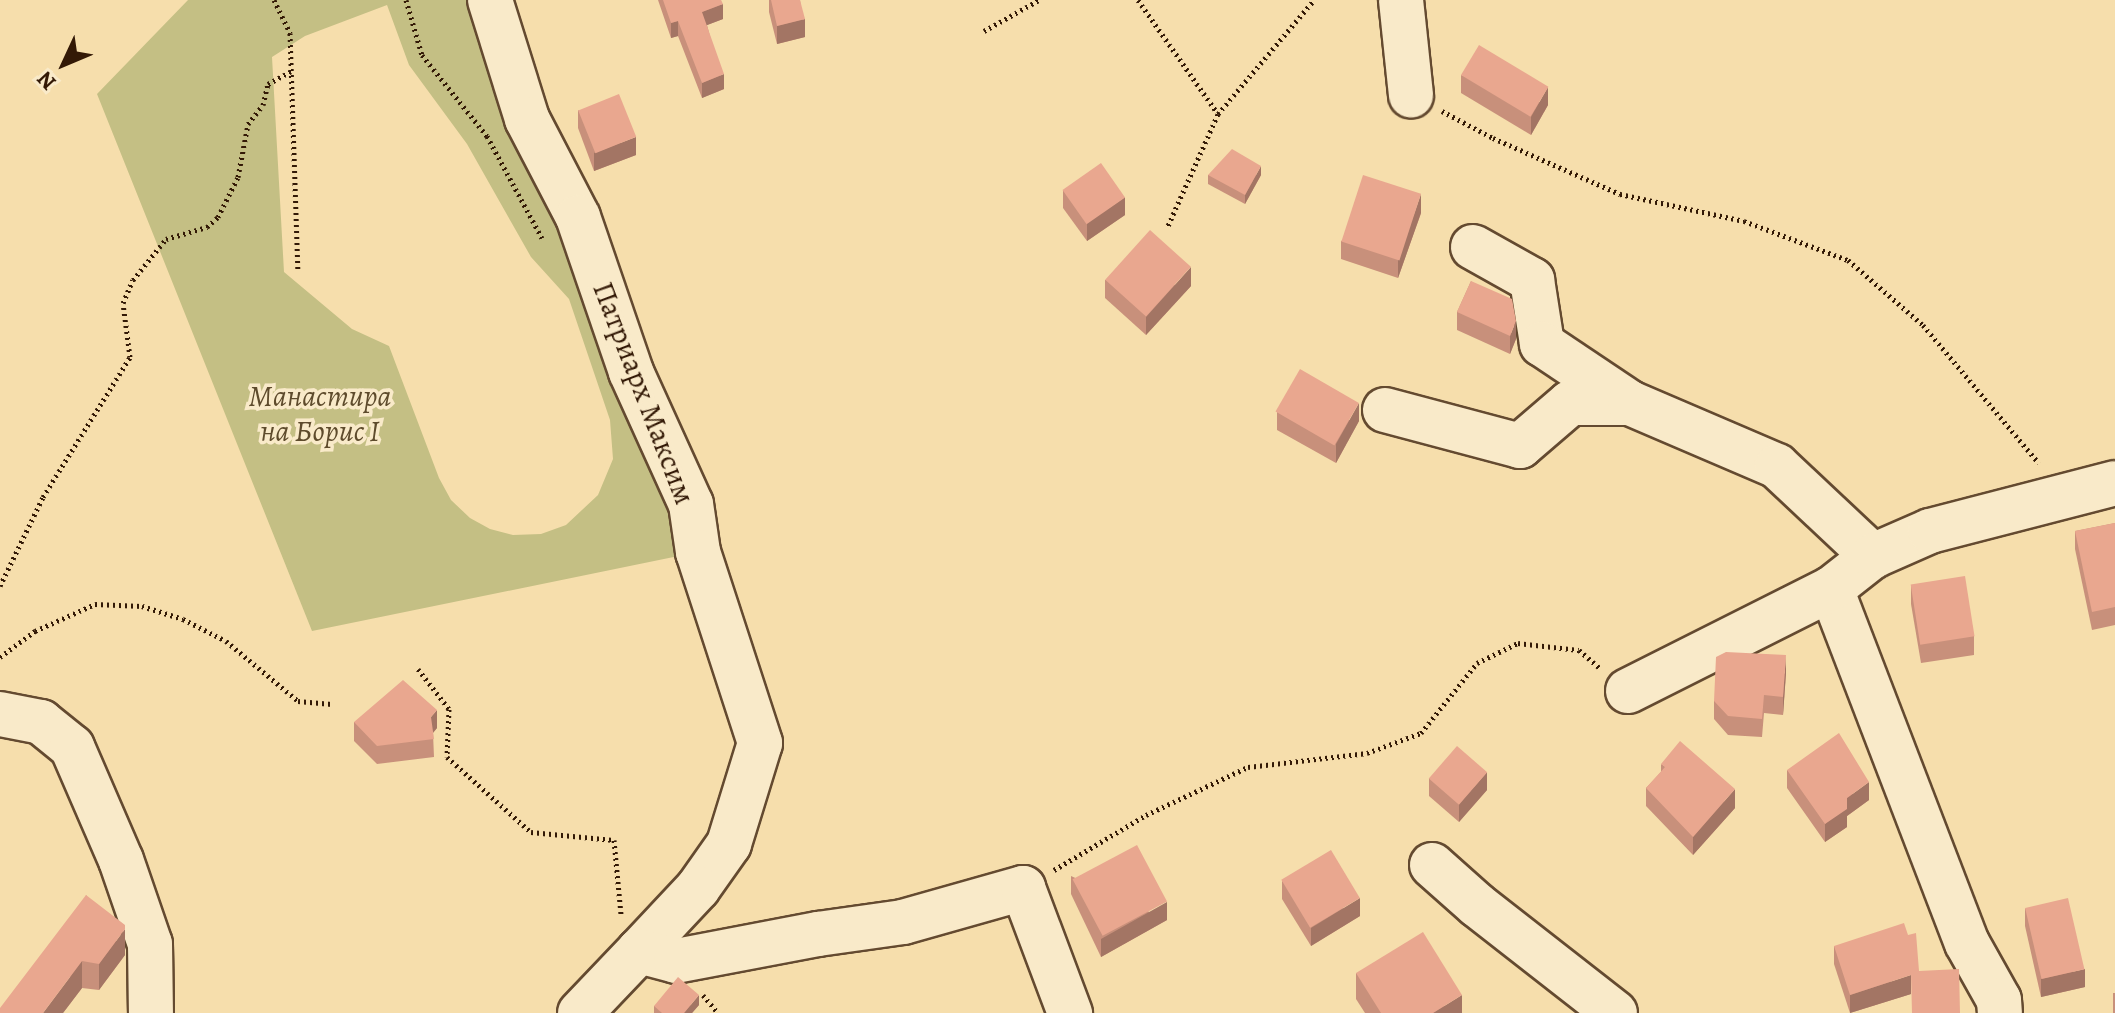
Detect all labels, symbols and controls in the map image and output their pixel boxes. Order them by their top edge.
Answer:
north arrow [24,24,104,104]
text: N [30,64,63,97]
street label: Патриарх Максим [585,277,703,509]
park label: Манастира на Борис І [249,378,391,448]

